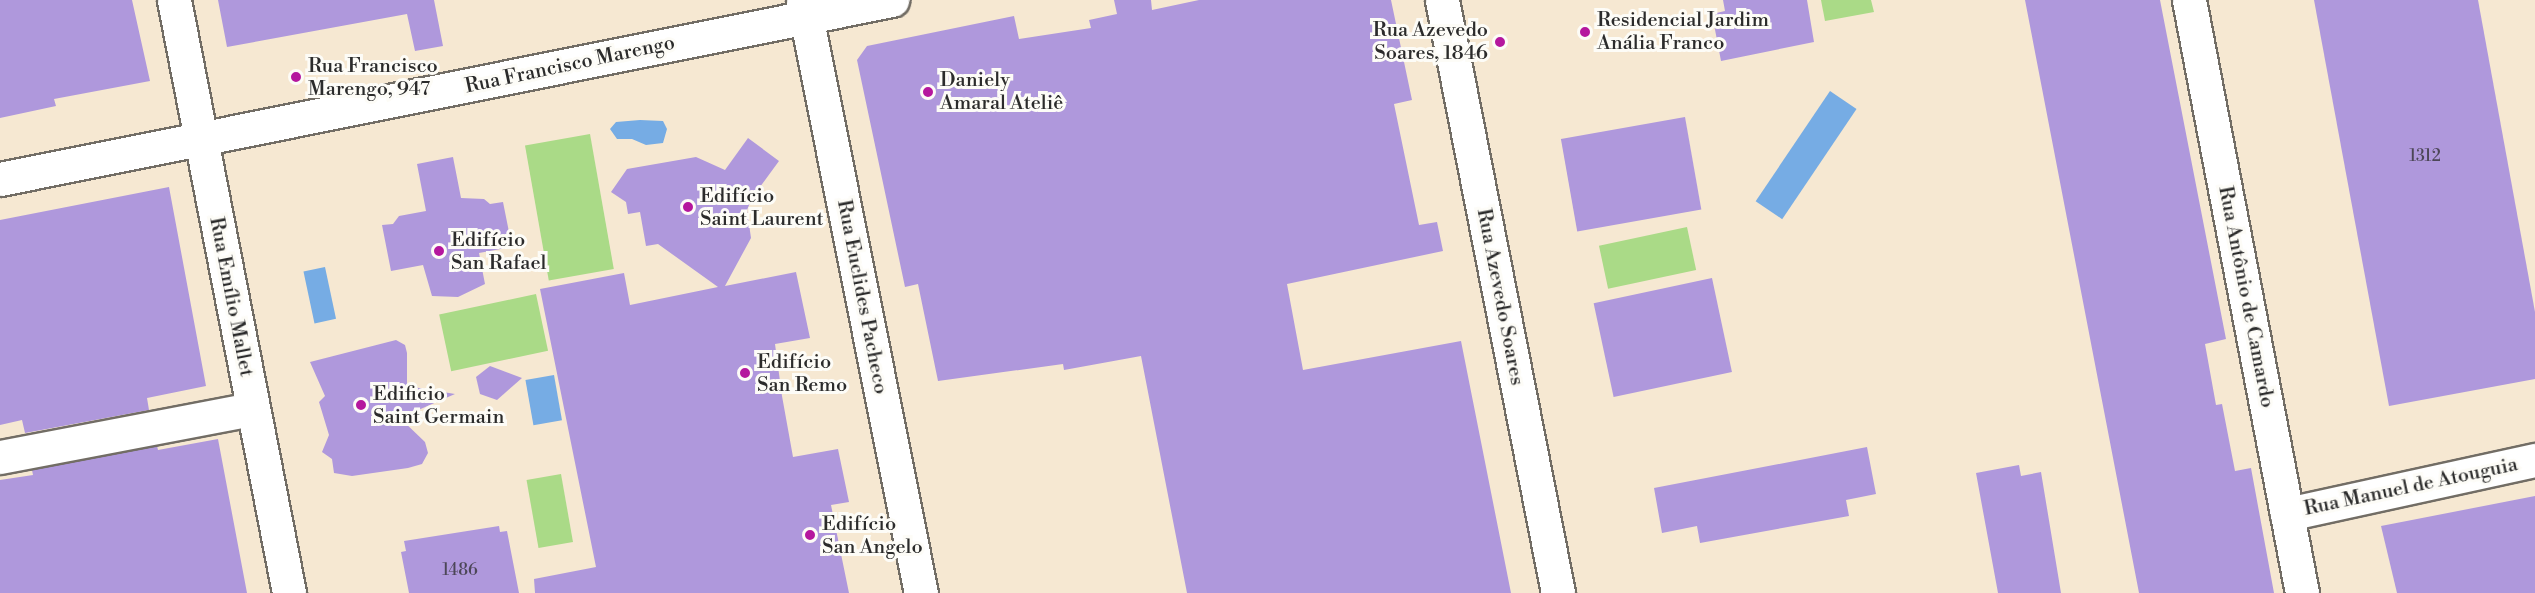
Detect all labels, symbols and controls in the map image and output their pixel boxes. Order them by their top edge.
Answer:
place label: Residencial Jardim Anália Franco [1597,8,1769,55]
place label: Rua Azevedo Soares, 1846 [1373,19,1488,66]
marker: Residencial Jardim Anália Franco [1578,25,1592,39]
street label: Rua Francisco Marengo [463,31,677,99]
marker: Rua Azevedo Soares, 1846 [1493,35,1507,49]
place label: Rua Francisco Marengo, 947 [308,54,438,101]
place label: Daniely Amaral Ateliê [940,68,1063,115]
marker: Rua Francisco Marengo, 947 [289,70,303,84]
marker: Daniely Amaral Ateliê [921,85,935,99]
house number: 1312 [2409,146,2441,166]
place label: Edifício Saint Laurent [700,184,824,231]
street label: Rua Antônio de Camardo [2213,184,2279,410]
street label: Rua Euclides Pacheco [831,198,893,396]
marker: Edifício Saint Laurent [681,200,695,214]
street label: Rua Azevedo Soares [1471,207,1529,387]
street label: Rua Emílio Mallet [204,215,258,379]
place label: Edifício San Rafael [451,228,546,275]
marker: Edifício San Rafael [432,244,446,258]
place label: Edifício San Remo [757,350,847,397]
marker: Edifício San Remo [738,366,752,380]
place label: Edificio Saint Germain [373,382,504,429]
marker: Edificio Saint Germain [354,398,368,412]
street label: Rua Manuel de Atouguia [2302,453,2520,521]
place label: Edifício San Angelo [822,512,923,559]
marker: Edifício San Angelo [803,528,817,542]
house number: 1486 [442,560,478,580]

